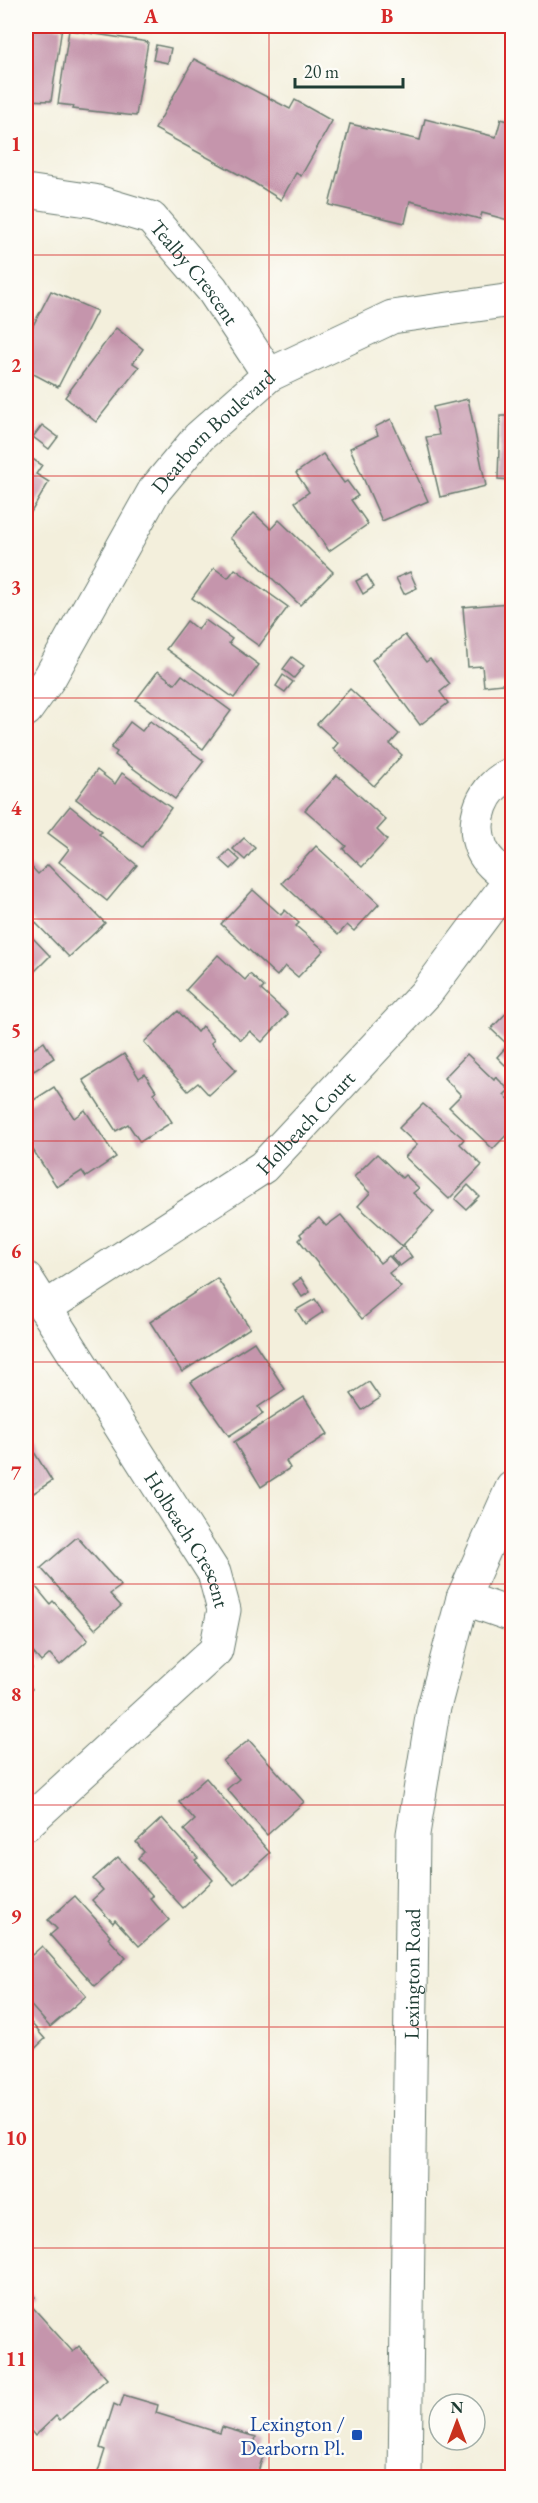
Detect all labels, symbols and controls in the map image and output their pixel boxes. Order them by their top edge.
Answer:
text: A [143,3,159,29]
text: B [381,3,393,29]
scale bar [295,51,403,89]
text: 20 m [304,60,339,83]
text: 1 [11,131,21,157]
street label: Tealby Crescent [144,214,246,330]
text: 2 [11,352,22,378]
street label: Dearborn Boulevard [145,363,280,498]
text: 3 [11,574,21,600]
text: 4 [11,795,22,821]
text: 5 [11,1017,21,1043]
street label: Holbeach Court [250,1064,361,1180]
text: 6 [11,1238,22,1264]
text: 7 [11,1460,22,1486]
street label: Holbeach Crescent [139,1465,236,1611]
text: 8 [11,1681,21,1707]
text: 9 [11,1903,22,1929]
street label: Lexington Road [397,1908,426,2040]
text: 10 [5,2125,27,2151]
text: 11 [5,2346,27,2372]
north arrow [427,2392,487,2452]
text: N [451,2397,464,2418]
place label: Lexington / Dearborn Pl. [241,2410,345,2461]
marker: Lexington / Dearborn Pl. [350,2428,364,2442]

